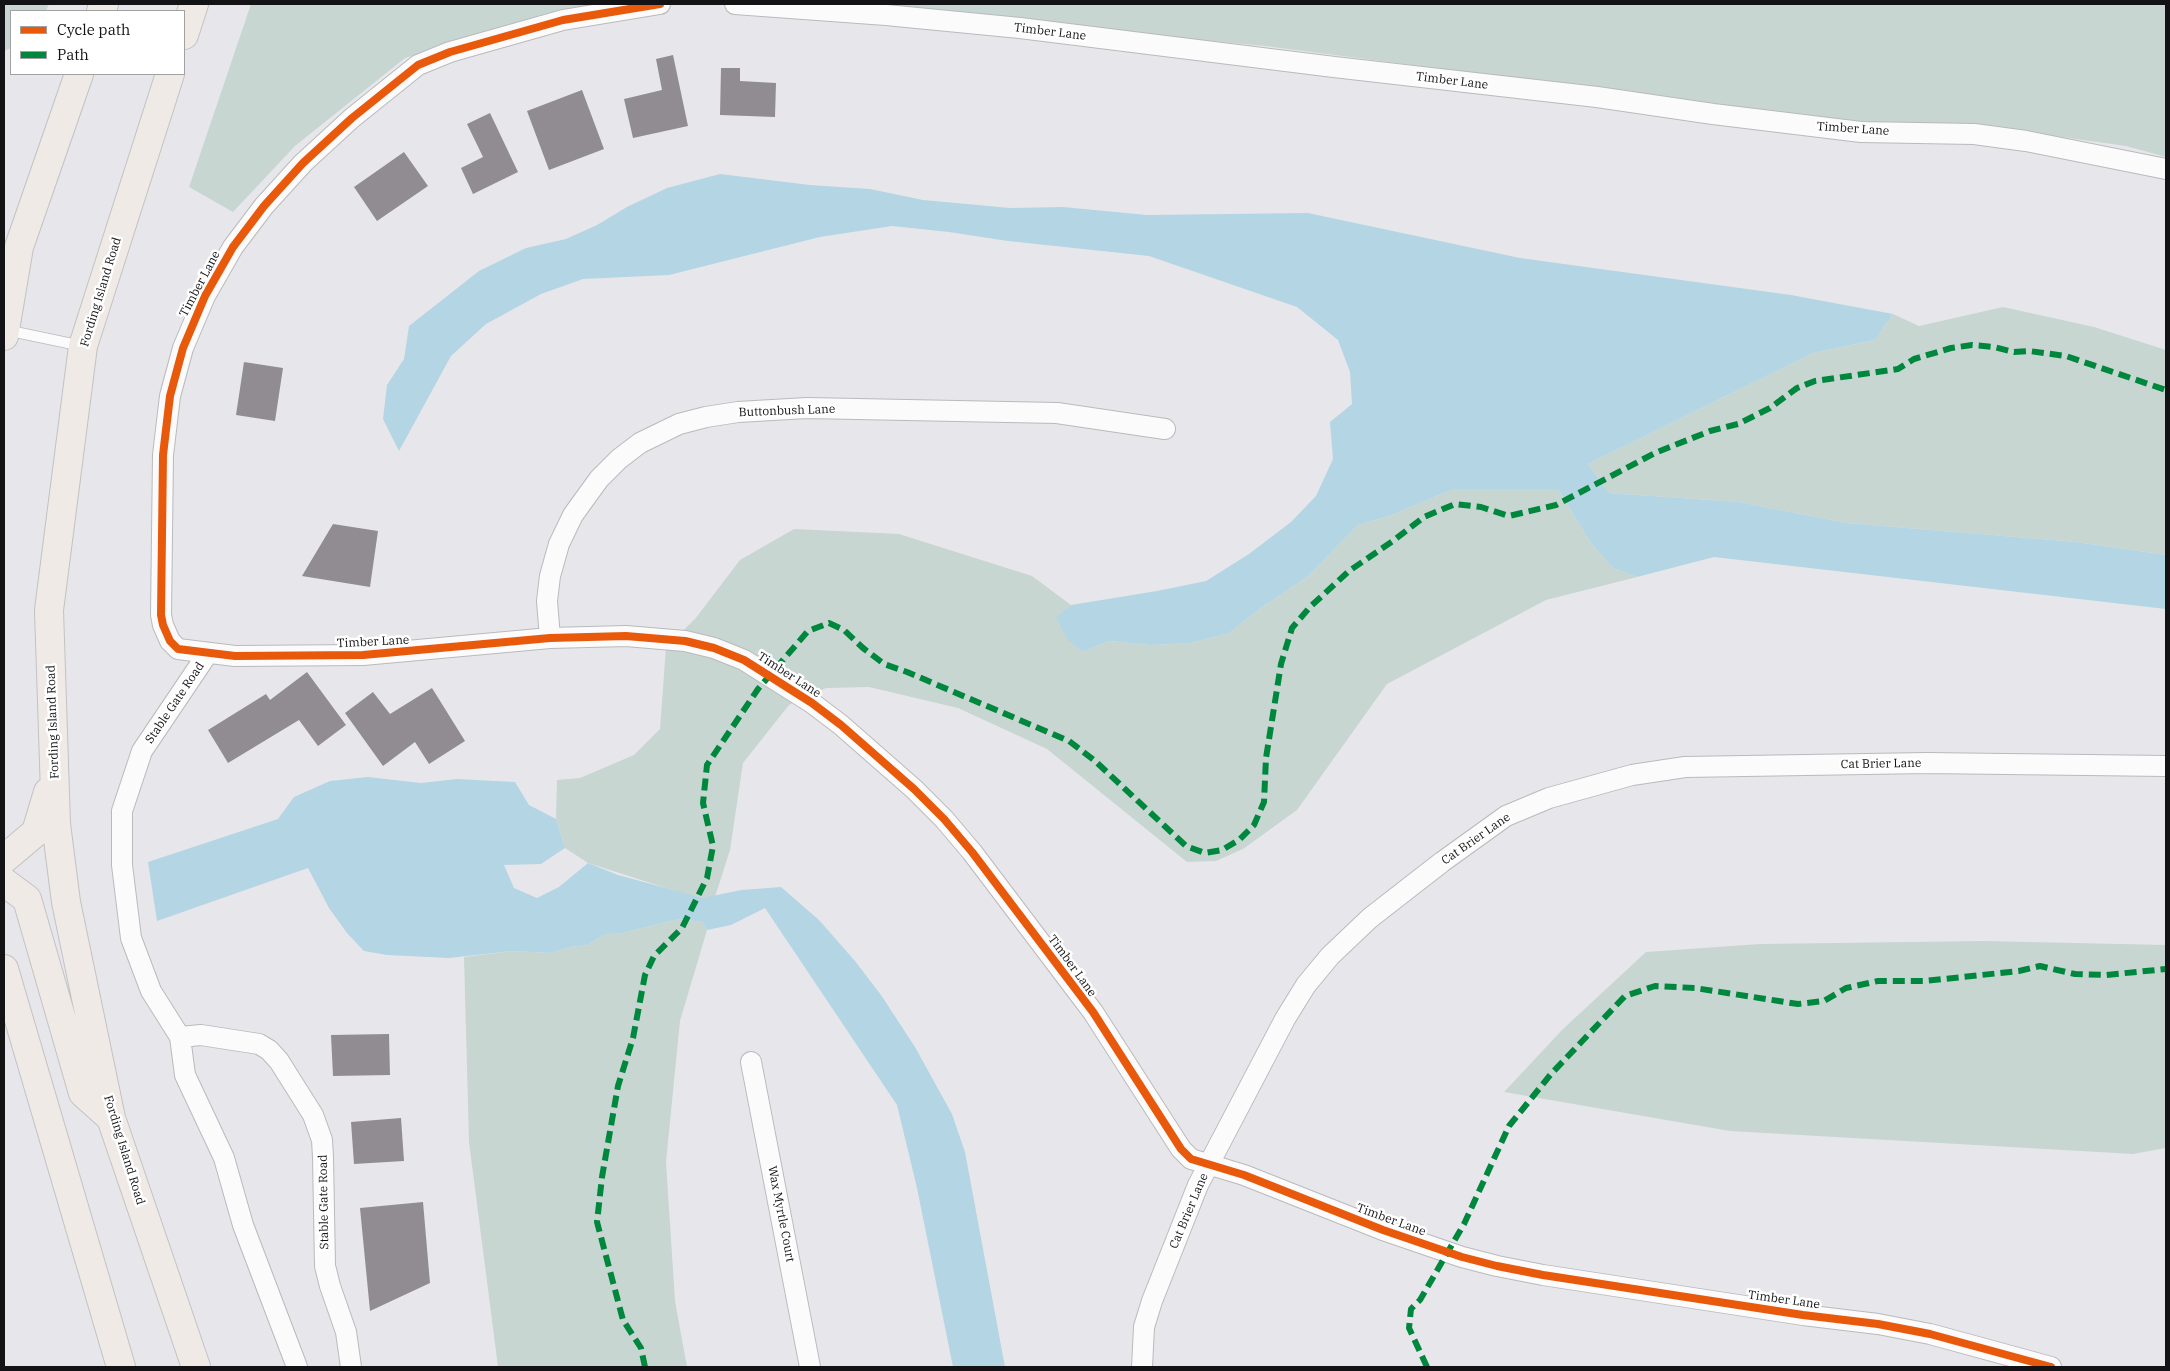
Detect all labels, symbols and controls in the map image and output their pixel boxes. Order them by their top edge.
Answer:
legend [10,10,185,75]
text: Cycle path [57,20,130,39]
street label: Timber Lane [1013,20,1087,44]
text: Path [57,45,89,64]
street label: Timber Lane [1415,69,1489,93]
street label: Timber Lane [1816,119,1890,139]
street label: Fording Island Road [77,236,125,348]
street label: Timber Lane [177,249,223,319]
street label: Buttonbush Lane [738,402,836,420]
street label: Timber Lane [336,633,410,651]
street label: Timber Lane [755,649,823,701]
street label: Stable Gate Road [142,660,208,746]
street label: Fording Island Road [44,665,62,779]
street label: Cat Brier Lane [1841,756,1921,772]
street label: Cat Brier Lane [1439,810,1513,868]
street label: Timber Lane [1045,932,1099,1000]
street label: Fording Island Road [100,1094,148,1206]
street label: Stable Gate Road [316,1154,332,1250]
street label: Wax Myrtle Court [765,1165,797,1263]
street label: Cat Brier Lane [1167,1171,1211,1251]
street label: Timber Lane [1354,1201,1428,1239]
street label: Timber Lane [1747,1288,1821,1312]

